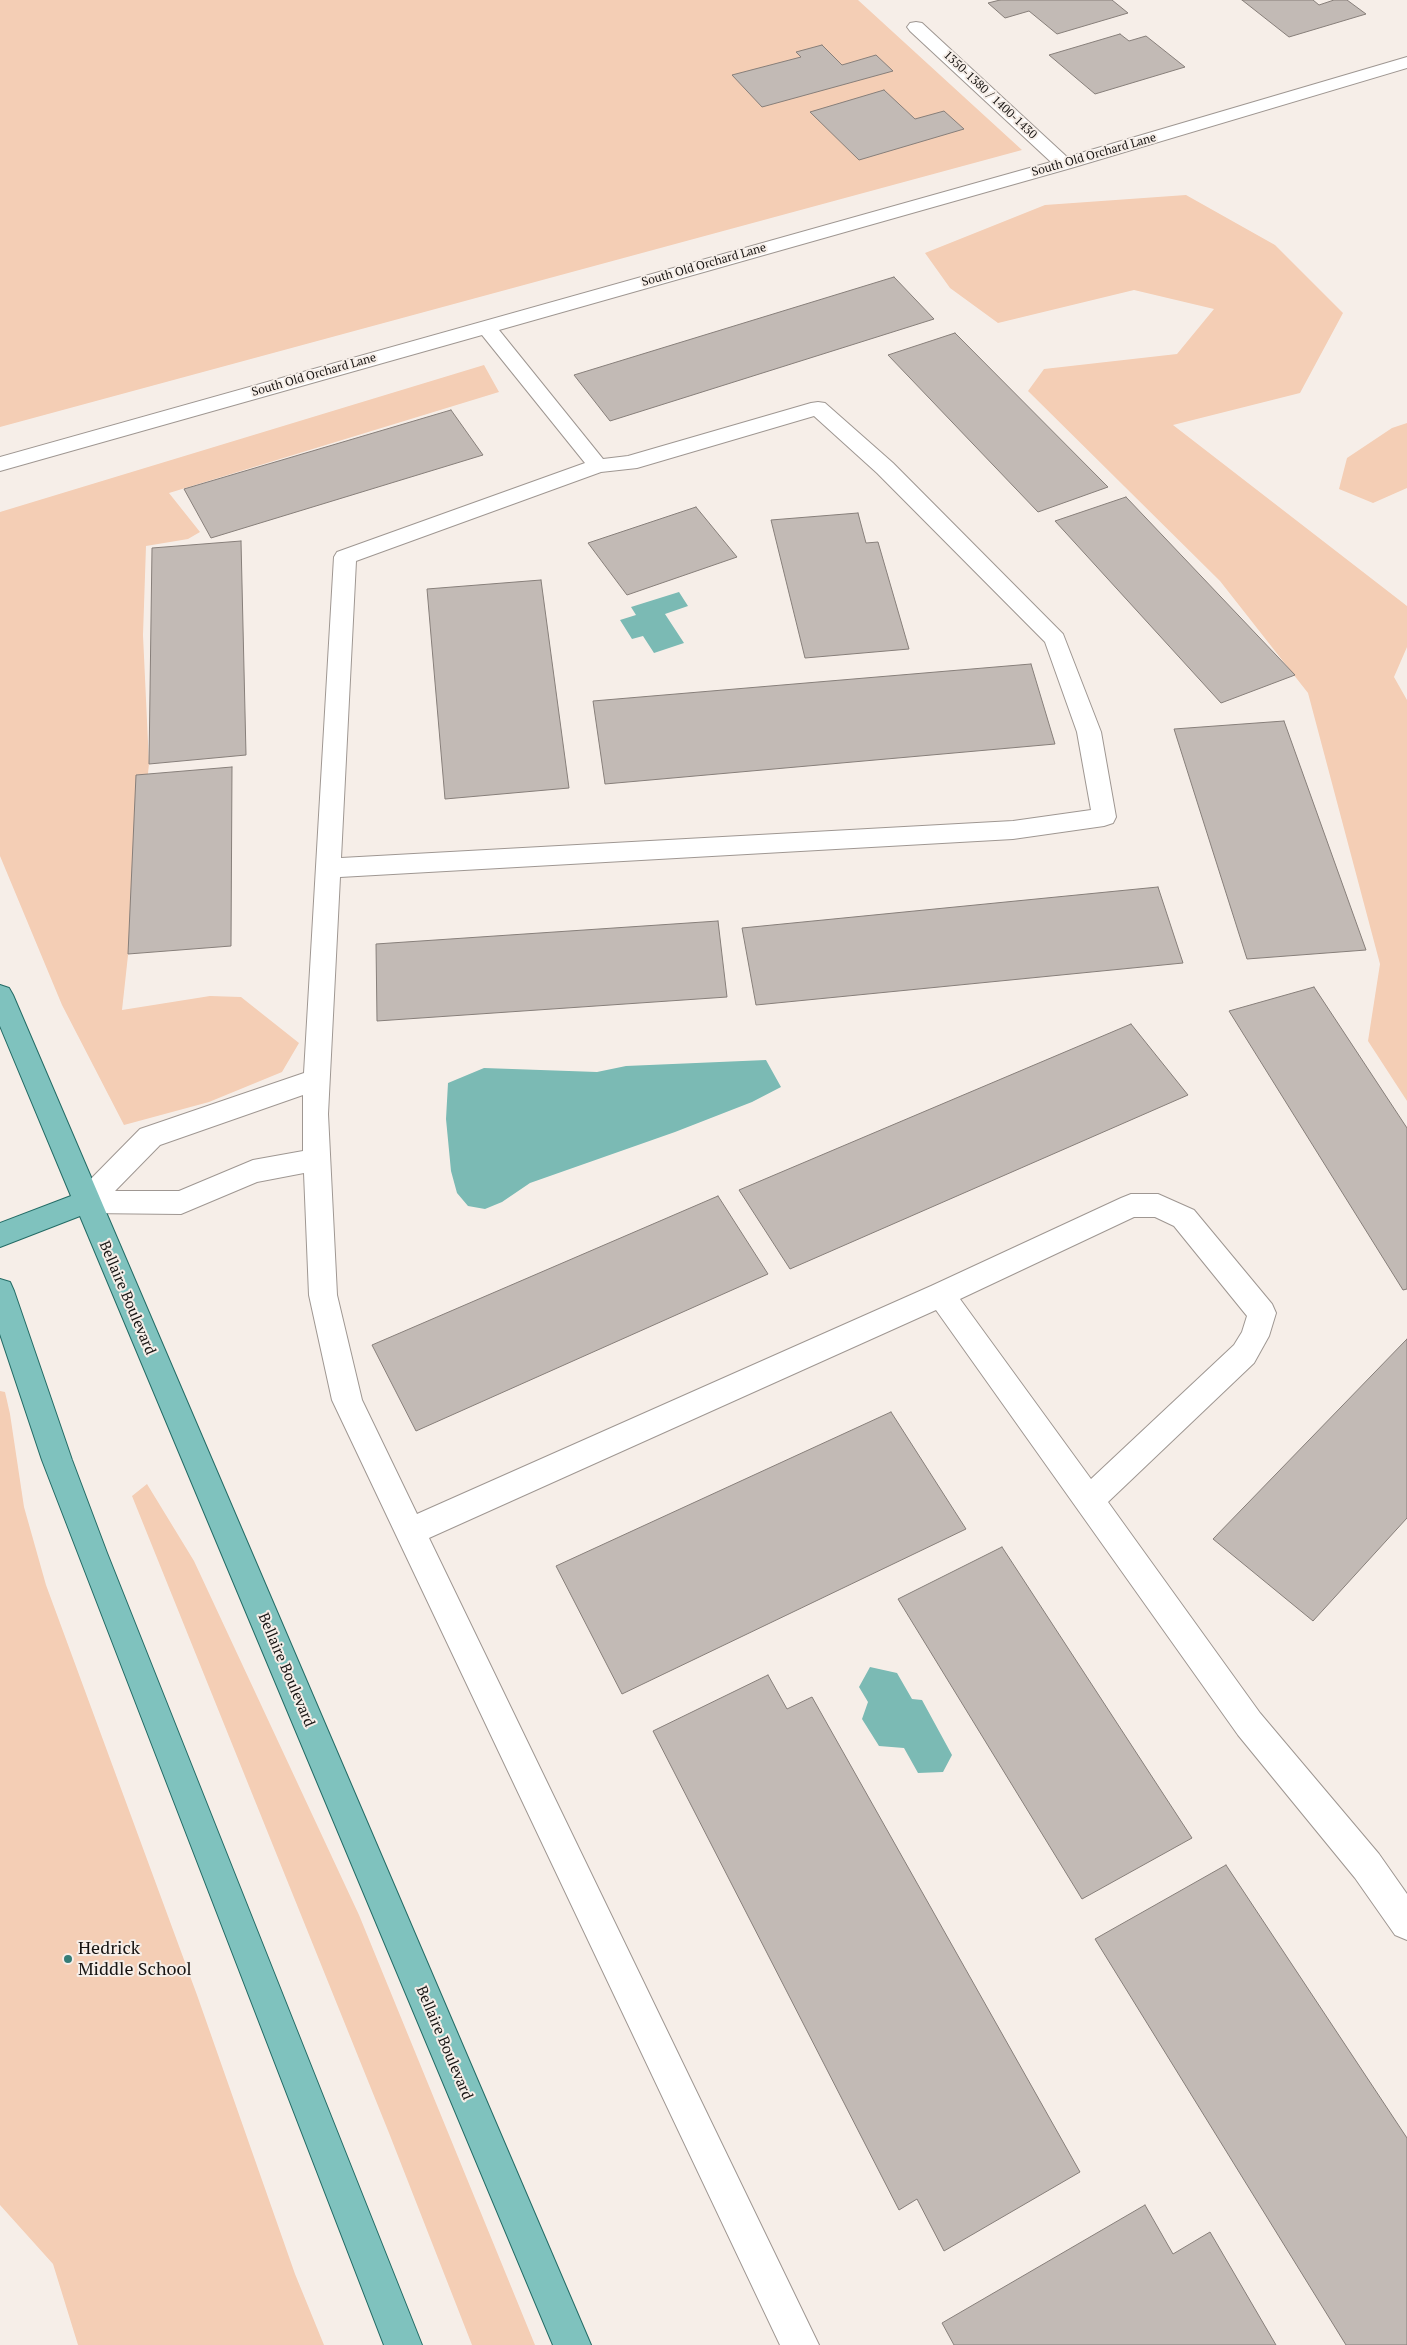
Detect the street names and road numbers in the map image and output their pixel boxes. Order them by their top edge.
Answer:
street label: 1350-1380 / 1400-1430 [940,48,1040,142]
street label: South Old Orchard Lane [1030,130,1158,180]
street label: South Old Orchard Lane [640,240,768,290]
street label: South Old Orchard Lane [250,350,378,400]
street label: Bellaire Boulevard [95,1238,159,1358]
street label: Bellaire Boulevard [254,1610,318,1730]
street label: Bellaire Boulevard [412,1983,476,2103]

